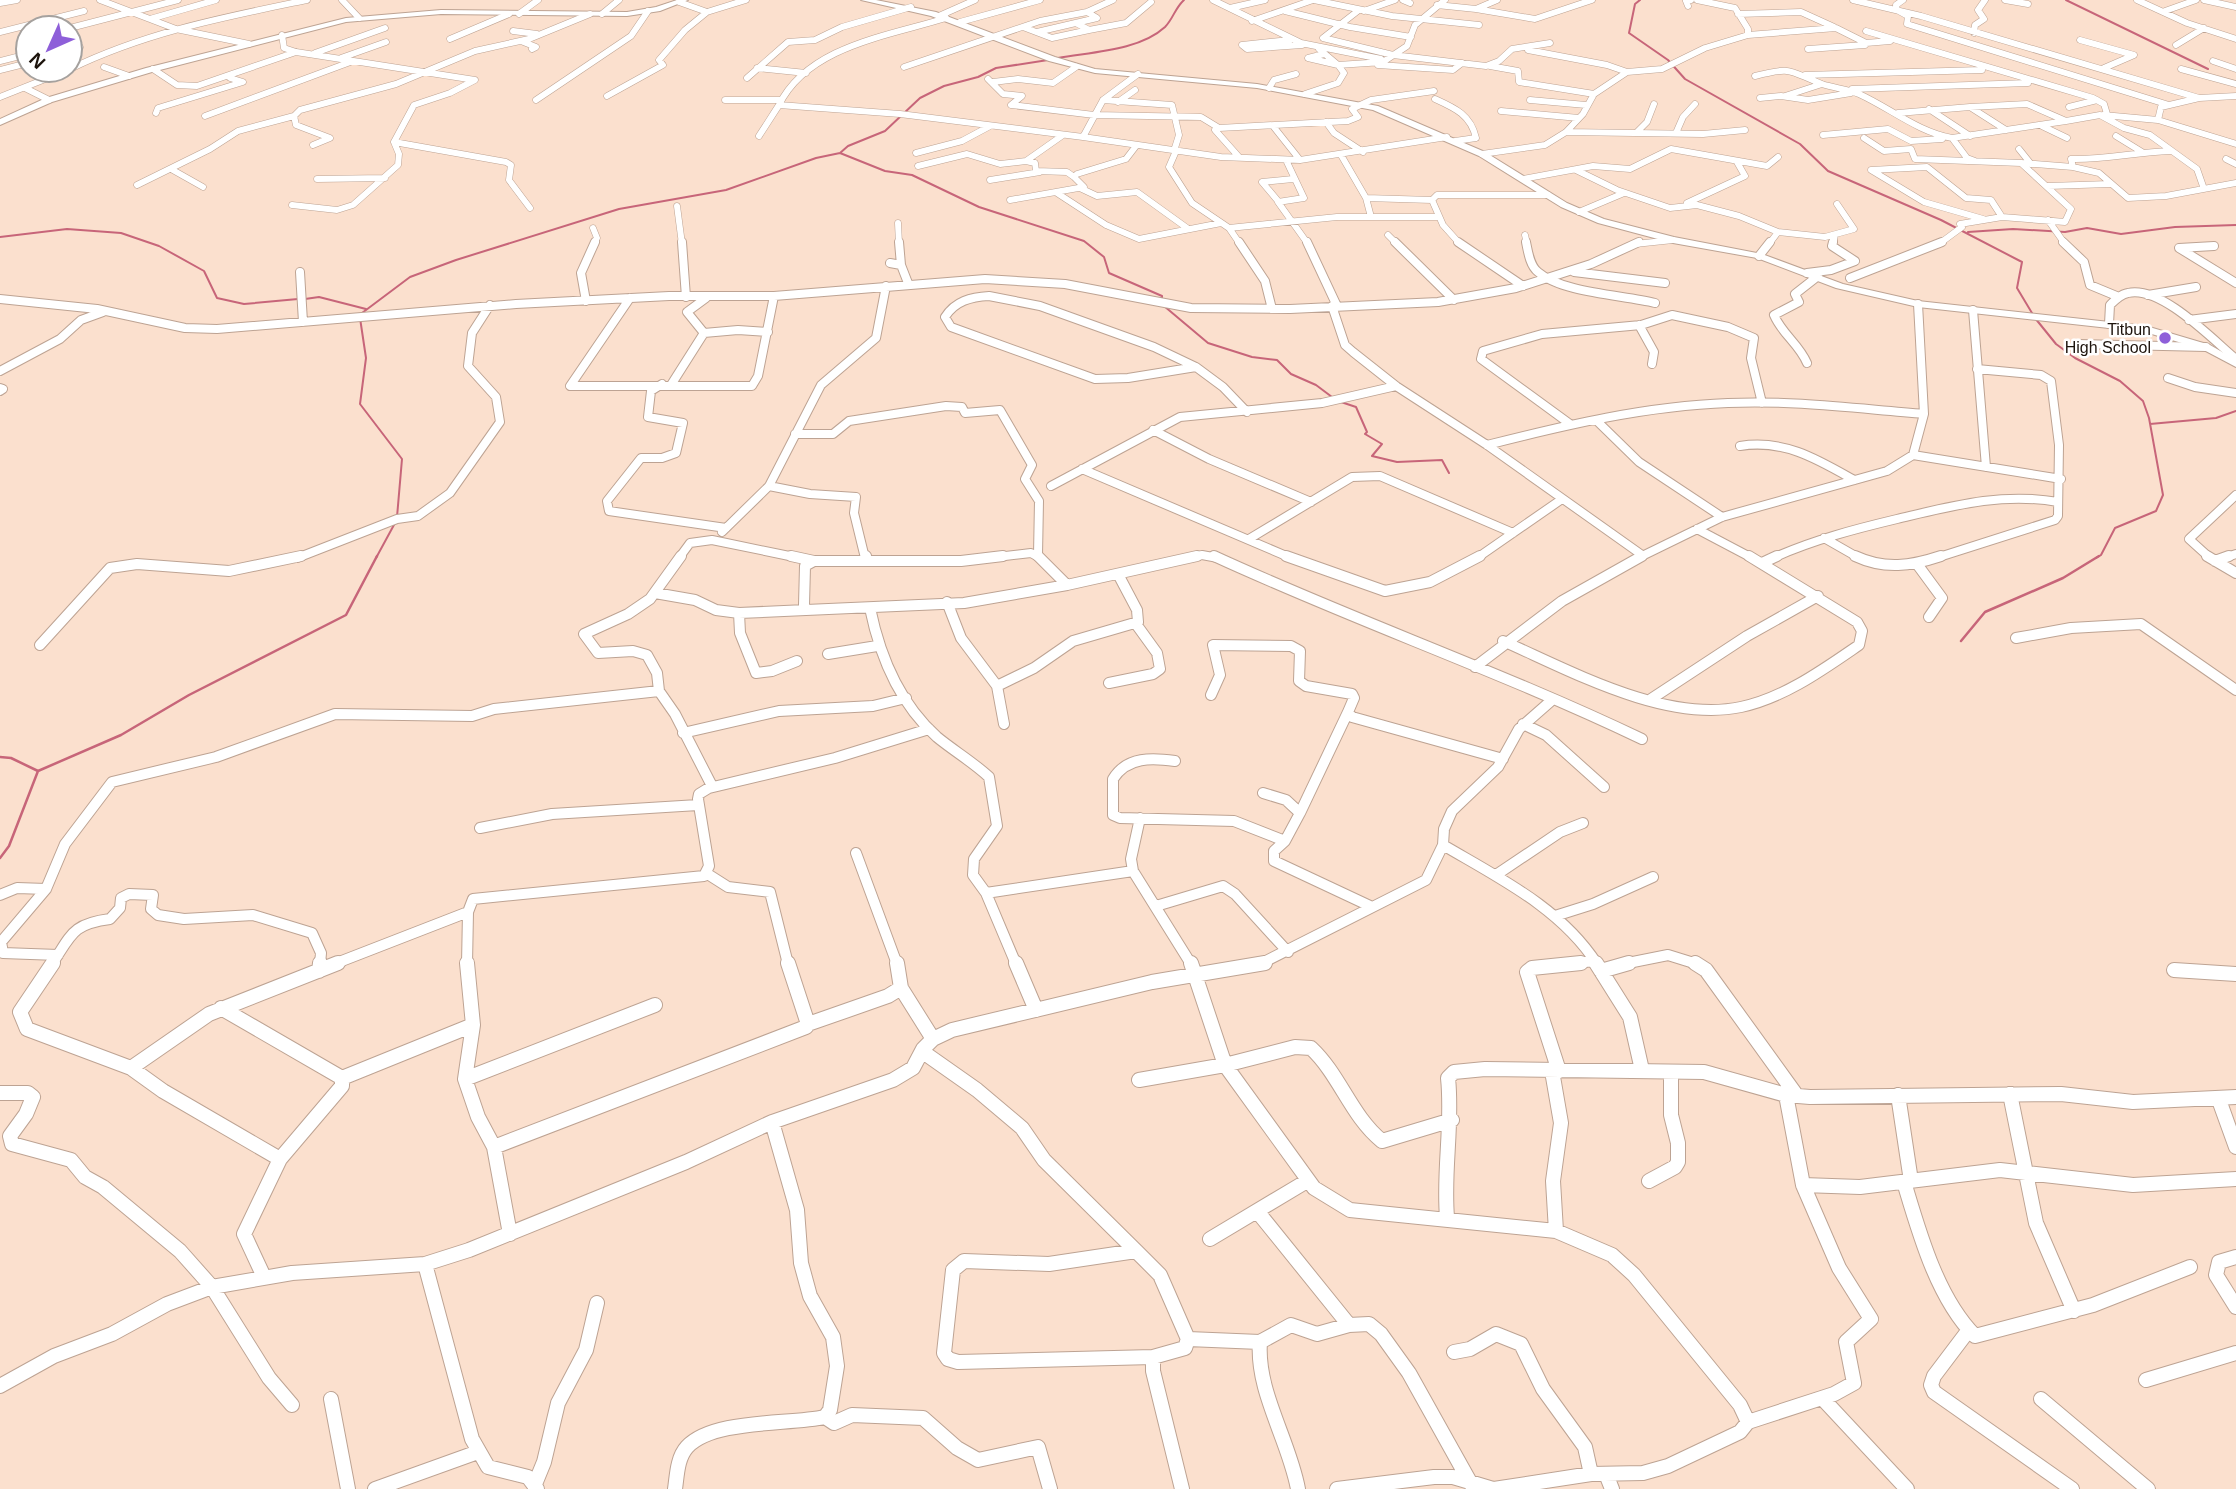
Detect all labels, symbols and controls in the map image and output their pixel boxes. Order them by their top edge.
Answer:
north arrow [14,14,84,84]
text: N [25,48,50,73]
place label: Titbun High School [2065,321,2151,356]
marker: Titbun High School [2157,330,2173,346]

